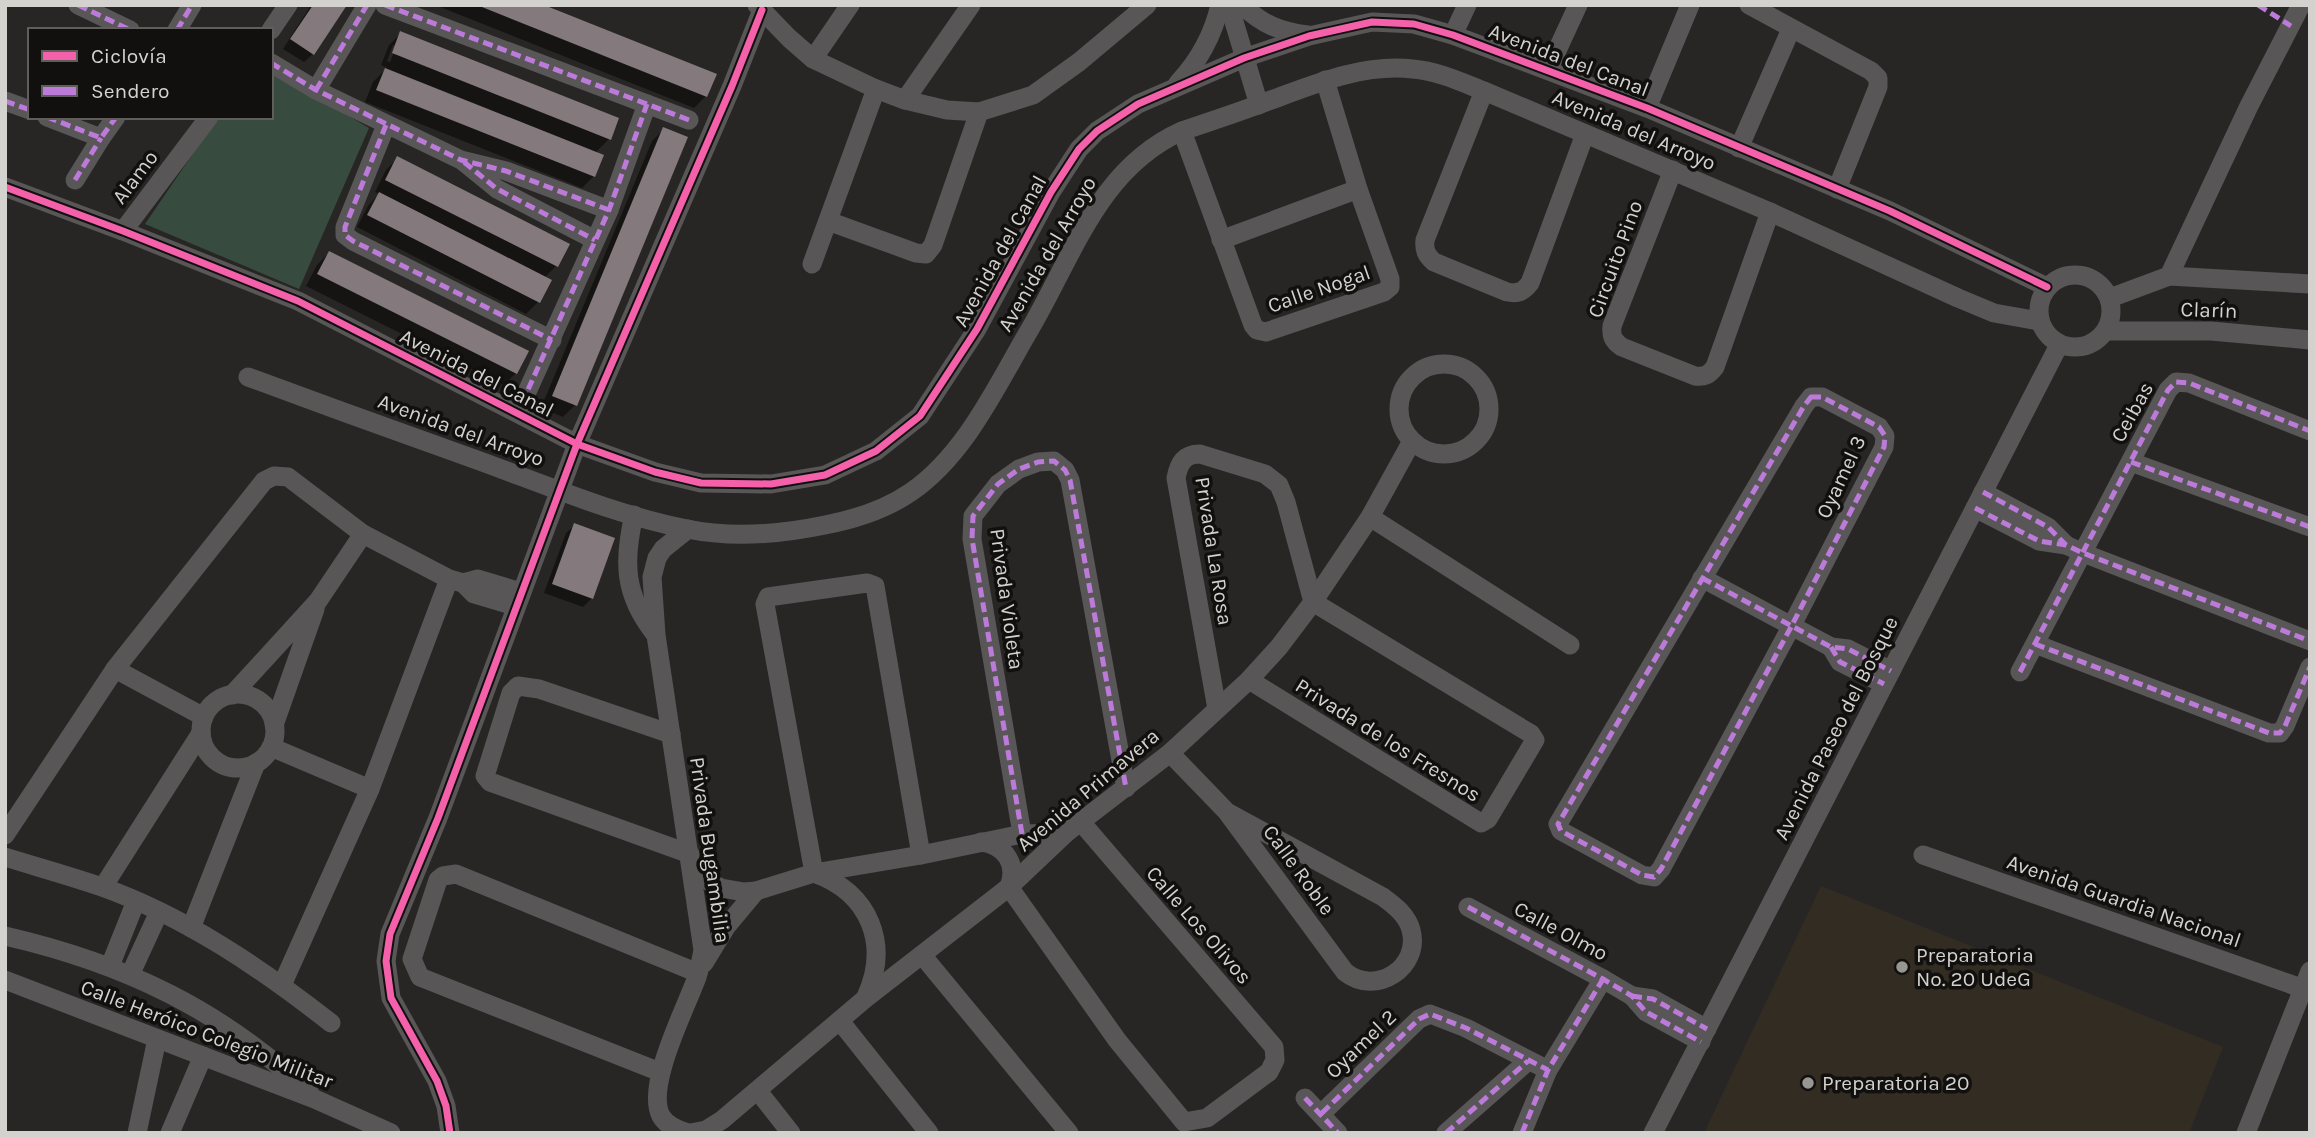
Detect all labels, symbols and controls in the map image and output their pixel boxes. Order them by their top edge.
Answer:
street label: Avenida del Canal [1486,18,1652,102]
legend [28,28,273,119]
text: Ciclovía [91,44,167,68]
text: Sendero [91,79,169,103]
street label: Avenida del Arroyo [1549,85,1719,175]
street label: Alamo [107,146,163,208]
street label: Avenida del Canal [948,171,1052,331]
street label: Avenida del Arroyo [993,172,1101,336]
street label: Circuito Pino [1583,197,1647,321]
street label: Calle Nogal [1264,260,1374,318]
street label: Clarín [2180,297,2238,323]
street label: Avenida del Canal [396,324,558,422]
street label: Ceibas [2106,378,2158,446]
street label: Avenida del Arroyo [375,389,547,471]
street label: Oyamel 3 [1811,432,1871,522]
street label: Privada La Rosa [1190,475,1238,627]
street label: Privada Violeta [985,527,1029,671]
street label: Avenida Paseo del Bosque [1769,612,1903,844]
street label: Privada de los Fresnos [1291,673,1485,807]
street label: Avenida Primavera [1012,724,1164,856]
street label: Privada Bugambilia [685,755,735,945]
street label: Calle Roble [1258,820,1340,920]
street label: Avenida Guardia Nacional [2004,850,2244,952]
street label: Calle Los Olivos [1141,861,1257,989]
street label: Calle Olmo [1510,896,1612,966]
place label: Preparatoria No. 20 UdeG [1916,943,2034,991]
marker: Preparatoria No. 20 UdeG [1894,959,1910,975]
street label: Calle Heróico Colegio Militar [77,975,337,1093]
street label: Oyamel 2 [1321,1005,1401,1083]
place label: Preparatoria 20 [1822,1071,1969,1095]
marker: Preparatoria 20 [1800,1075,1816,1091]

